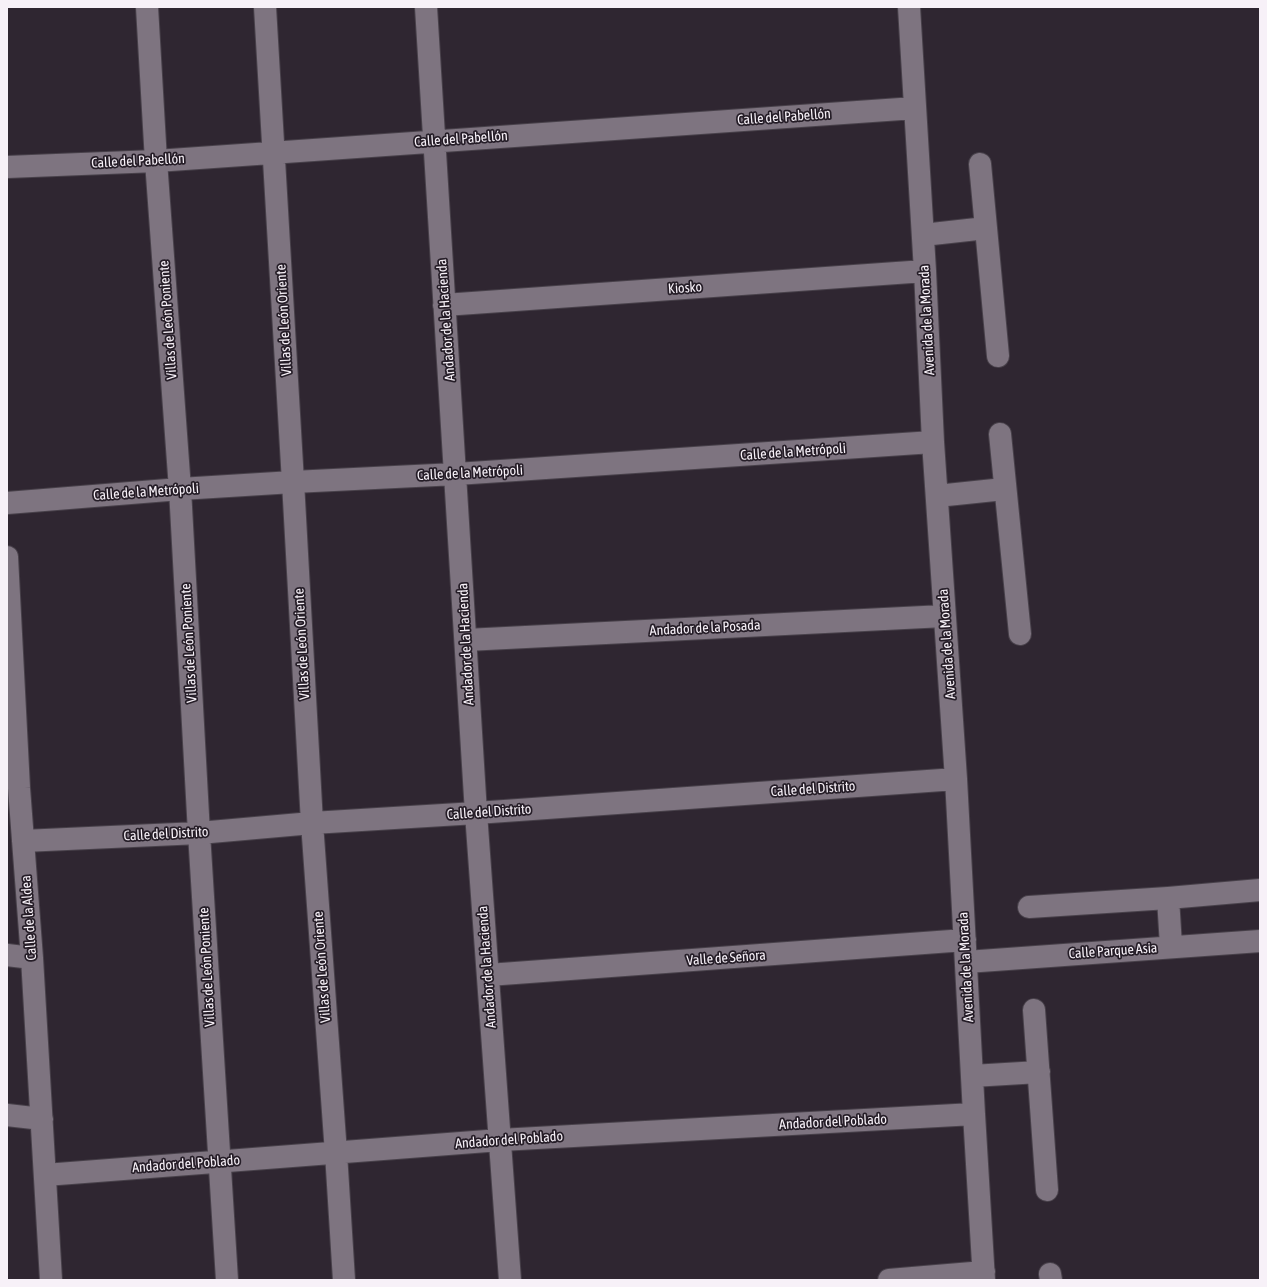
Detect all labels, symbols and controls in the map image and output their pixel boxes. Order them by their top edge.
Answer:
street label: Calle del Pabellón [737,105,831,129]
street label: Calle del Pabellón [414,127,508,151]
street label: Calle del Pabellón [91,150,185,172]
street label: Andador de la Hacienda [433,258,459,382]
street label: Villas de León Poniente [155,260,181,380]
street label: Villas de León Oriente [273,264,295,376]
street label: Avenida de la Morada [916,264,938,376]
street label: Kiosko [667,278,703,298]
street label: Calle de la Metrópoli [740,440,846,464]
street label: Calle de la Metrópoli [417,462,523,484]
street label: Calle de la Metrópoli [93,480,199,504]
street label: Andador de la Hacienda [454,582,478,706]
street label: Villas de León Poniente [177,583,201,703]
street label: Villas de León Oriente [291,588,313,700]
street label: Avenida de la Morada [935,588,959,700]
street label: Andador de la Posada [649,617,761,639]
street label: Calle del Distrito [770,778,856,800]
street label: Calle del Distrito [446,801,532,823]
street label: Calle del Distrito [123,823,209,845]
street label: Calle de la Aldea [18,875,40,961]
street label: Andador de la Hacienda [474,905,500,1029]
street label: Villas de León Poniente [195,907,219,1027]
street label: Villas de León Oriente [310,911,334,1023]
street label: Avenida de la Morada [955,911,977,1023]
street label: Calle Parque Asia [1068,940,1158,962]
street label: Valle de Señora [686,947,766,969]
street label: Andador del Poblado [779,1111,887,1133]
street label: Andador del Poblado [455,1128,563,1152]
street label: Andador del Poblado [132,1152,240,1176]

